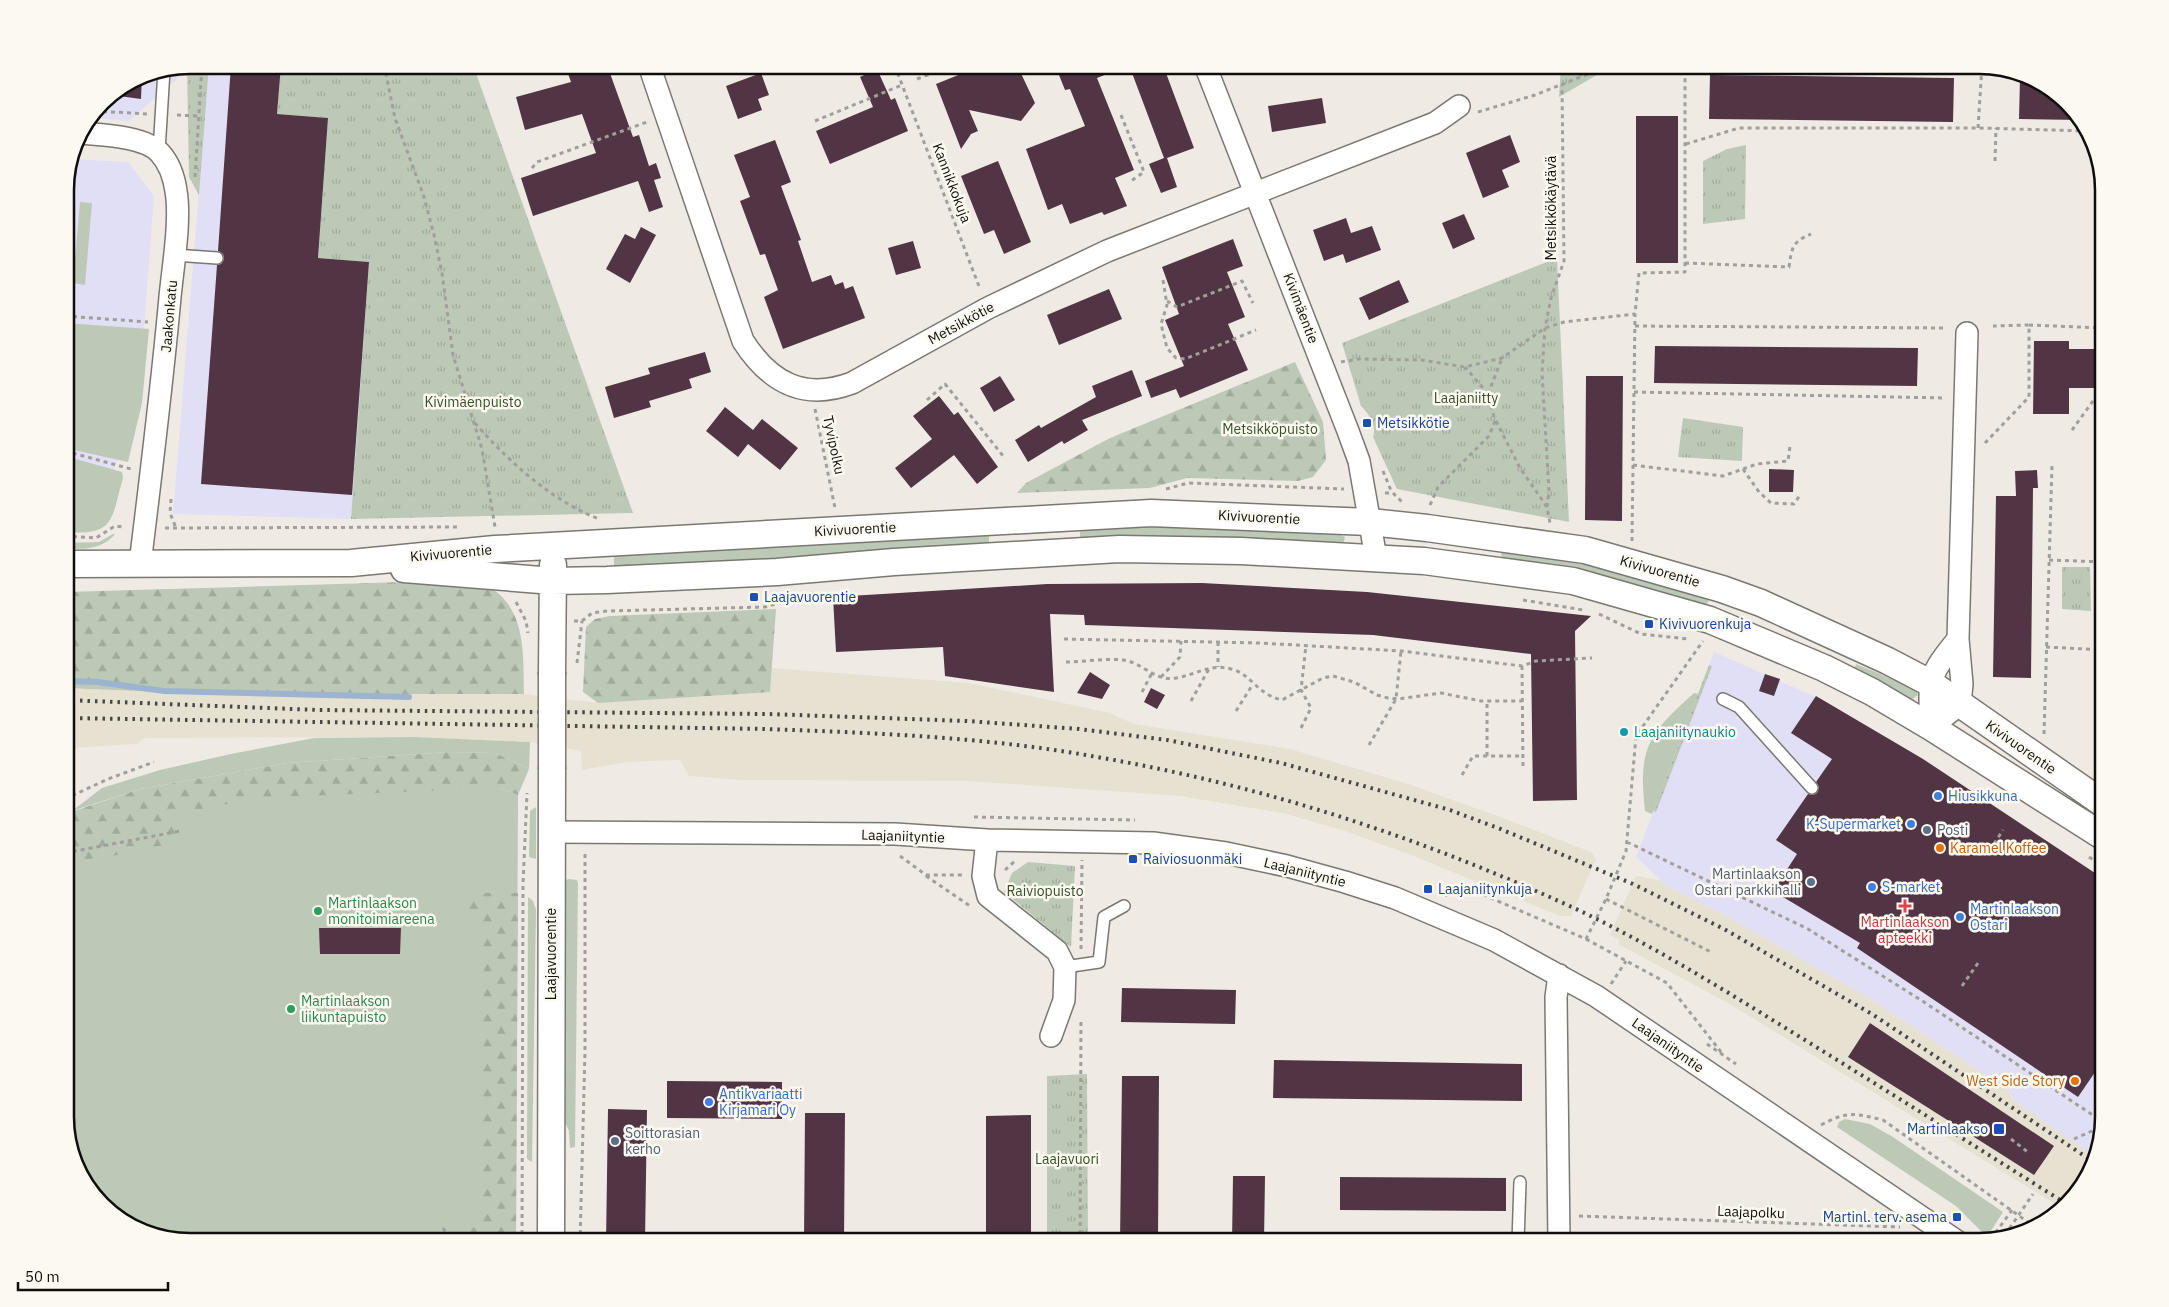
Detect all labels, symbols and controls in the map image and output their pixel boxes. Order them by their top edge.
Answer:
street label: Kannikkokuja [929,141,976,226]
street label: Metsikkökäytävä [1542,155,1560,260]
street label: Kivimäentie [1279,270,1323,346]
street label: Jaakonkatu [157,279,181,353]
street label: Metsikkötie [925,297,997,349]
park label: Laajaniitty [1434,389,1498,407]
park label: Kivimäenpuisto [424,393,522,411]
street label: Tyvipolku [819,414,849,476]
place label: Metsikkötie [1377,414,1450,432]
marker: Metsikkötie [1361,417,1373,429]
park label: Metsikköpuisto [1222,420,1318,438]
street label: Kivivuorentie [1217,506,1301,528]
street label: Kivivuorentie [813,518,897,540]
street label: Kivivuorentie [409,540,493,566]
street label: Kivivuorentie [1618,551,1702,591]
place label: Laajavuorentie [764,588,857,606]
marker: Laajavuorentie [748,591,760,603]
place label: Kivivuorenkuja [1659,615,1752,633]
marker: Kivivuorenkuja [1643,618,1655,630]
street label: Kivivuorentie [1982,716,2060,778]
place label: Laajaniitynaukio [1634,723,1736,741]
marker: Laajaniitynaukio [1618,726,1630,738]
place label: Hiusikkuna [1948,787,2018,805]
marker: Hiusikkuna [1932,790,1944,802]
place label: K-Supermarket [1806,815,1901,833]
marker: K-Supermarket [1905,818,1917,830]
place label: Posti [1937,821,1968,839]
marker: Posti [1921,824,1933,836]
street label: Laajaniityntie [861,826,946,846]
place label: Karamel Koffee [1950,839,2047,857]
marker: Karamel Koffee [1934,842,1946,854]
place label: Raiviosuonmäki [1143,850,1242,868]
marker: Raiviosuonmäki [1127,853,1139,865]
street label: Laajaniityntie [1262,853,1348,891]
place label: Martinlaakson Ostari parkkihalli [1695,865,1801,899]
marker: Martinlaakson Ostari parkkihalli [1805,876,1817,888]
place label: S-market [1882,878,1941,896]
place label: Laajaniitynkuja [1438,880,1532,898]
marker: S-market [1866,881,1878,893]
park label: Raiviopuisto [1006,882,1084,900]
marker: Laajaniitynkuja [1422,883,1434,895]
place label: Martinlaakson monitoimiareena [328,894,435,928]
marker: Martinlaakson apteekki [1899,900,1911,912]
place label: Martinlaakson Ostari [1970,900,2059,934]
marker: Martinlaakson monitoimiareena [312,905,324,917]
street label: Laajavuorentie [542,908,560,1000]
marker: Martinlaakson Ostari [1954,911,1966,923]
place label: Martinlaakson apteekki [1860,913,1950,947]
place label: Martinlaakson liikuntapuisto [301,992,390,1026]
marker: Martinlaakson liikuntapuisto [285,1003,297,1015]
street label: Laajaniityntie [1628,1014,1708,1077]
place label: West Side Story [1966,1072,2065,1090]
marker: West Side Story [2069,1075,2081,1087]
place label: Antikvariaatti Kirjamari Oy [719,1085,803,1119]
marker: Antikvariaatti Kirjamari Oy [703,1096,715,1108]
place label: Martinlaakso [1907,1120,1988,1138]
marker: Martinlaakso [1992,1122,2006,1136]
place label: Soittorasian kerho [625,1124,700,1158]
marker: Soittorasian kerho [609,1135,621,1147]
park label: Laajavuori [1035,1150,1099,1168]
street label: Laajapolku [1717,1202,1785,1222]
place label: Martinl. terv. asema [1823,1208,1948,1226]
marker: Martinl. terv. asema [1951,1211,1963,1223]
scale bar [18,1260,168,1292]
text: 50 m [25,1267,60,1286]

